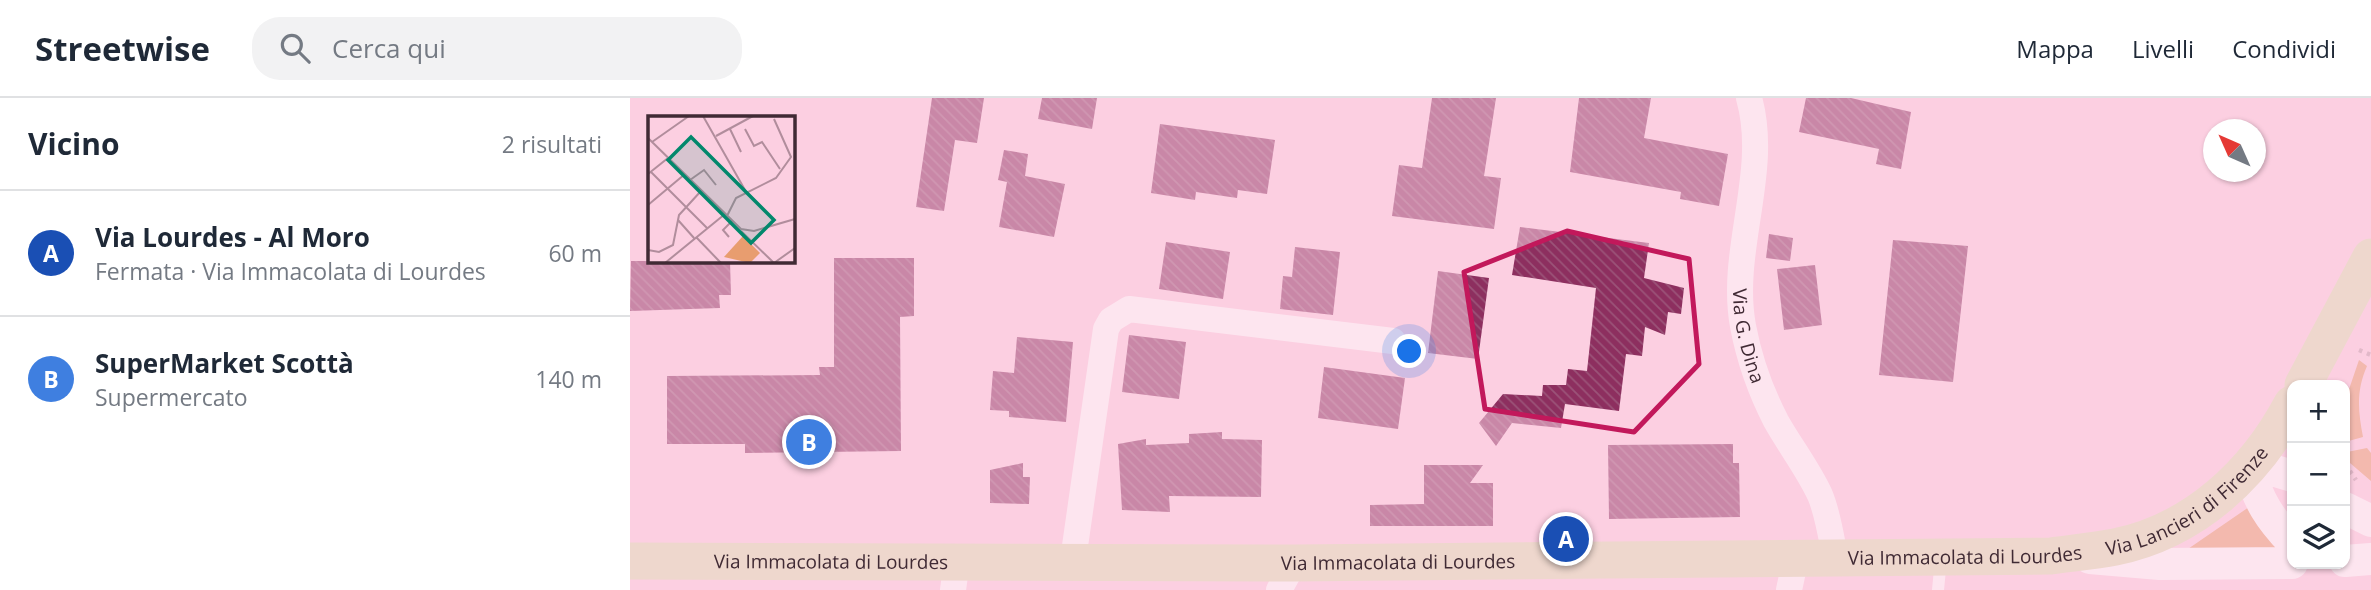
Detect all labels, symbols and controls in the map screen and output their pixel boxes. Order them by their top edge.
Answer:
search box [252,17,742,80]
text: Streetwise [35,26,210,71]
icon: search [276,29,314,67]
text: Cerca qui [332,30,446,66]
text: Mappa [2016,32,2094,65]
text: Livelli [2132,32,2194,65]
text: Condividi [2232,32,2336,65]
inset map [648,116,794,262]
north arrow [2203,119,2266,182]
text: Vicino [28,123,120,164]
text: 2 risultati [502,128,602,160]
text: Via Lourdes - Al Moro [95,219,370,255]
text: A [43,237,59,269]
text: 60 m [548,237,602,269]
text: Fermata · Via Immacolata di Lourdes [95,255,486,287]
street label: Via G. Dina [1727,288,1771,387]
your location [1392,334,1426,368]
text: SuperMarket Scottà [95,345,354,381]
text: B [43,363,59,395]
text: 140 m [535,363,602,395]
map controls [2287,380,2350,569]
button: + [2287,380,2350,443]
text: Supermercato [95,381,248,413]
pin: B [786,416,832,468]
street label: Via Lancieri di Firenze [2103,441,2274,561]
button: − [2287,443,2350,506]
button: layers [2287,506,2350,569]
pin: A [1543,513,1589,565]
street label: Via Immacolata di Lourdes [1848,539,2083,571]
street label: Via Immacolata di Lourdes [714,548,948,575]
street label: Via Immacolata di Lourdes [1281,548,1515,576]

